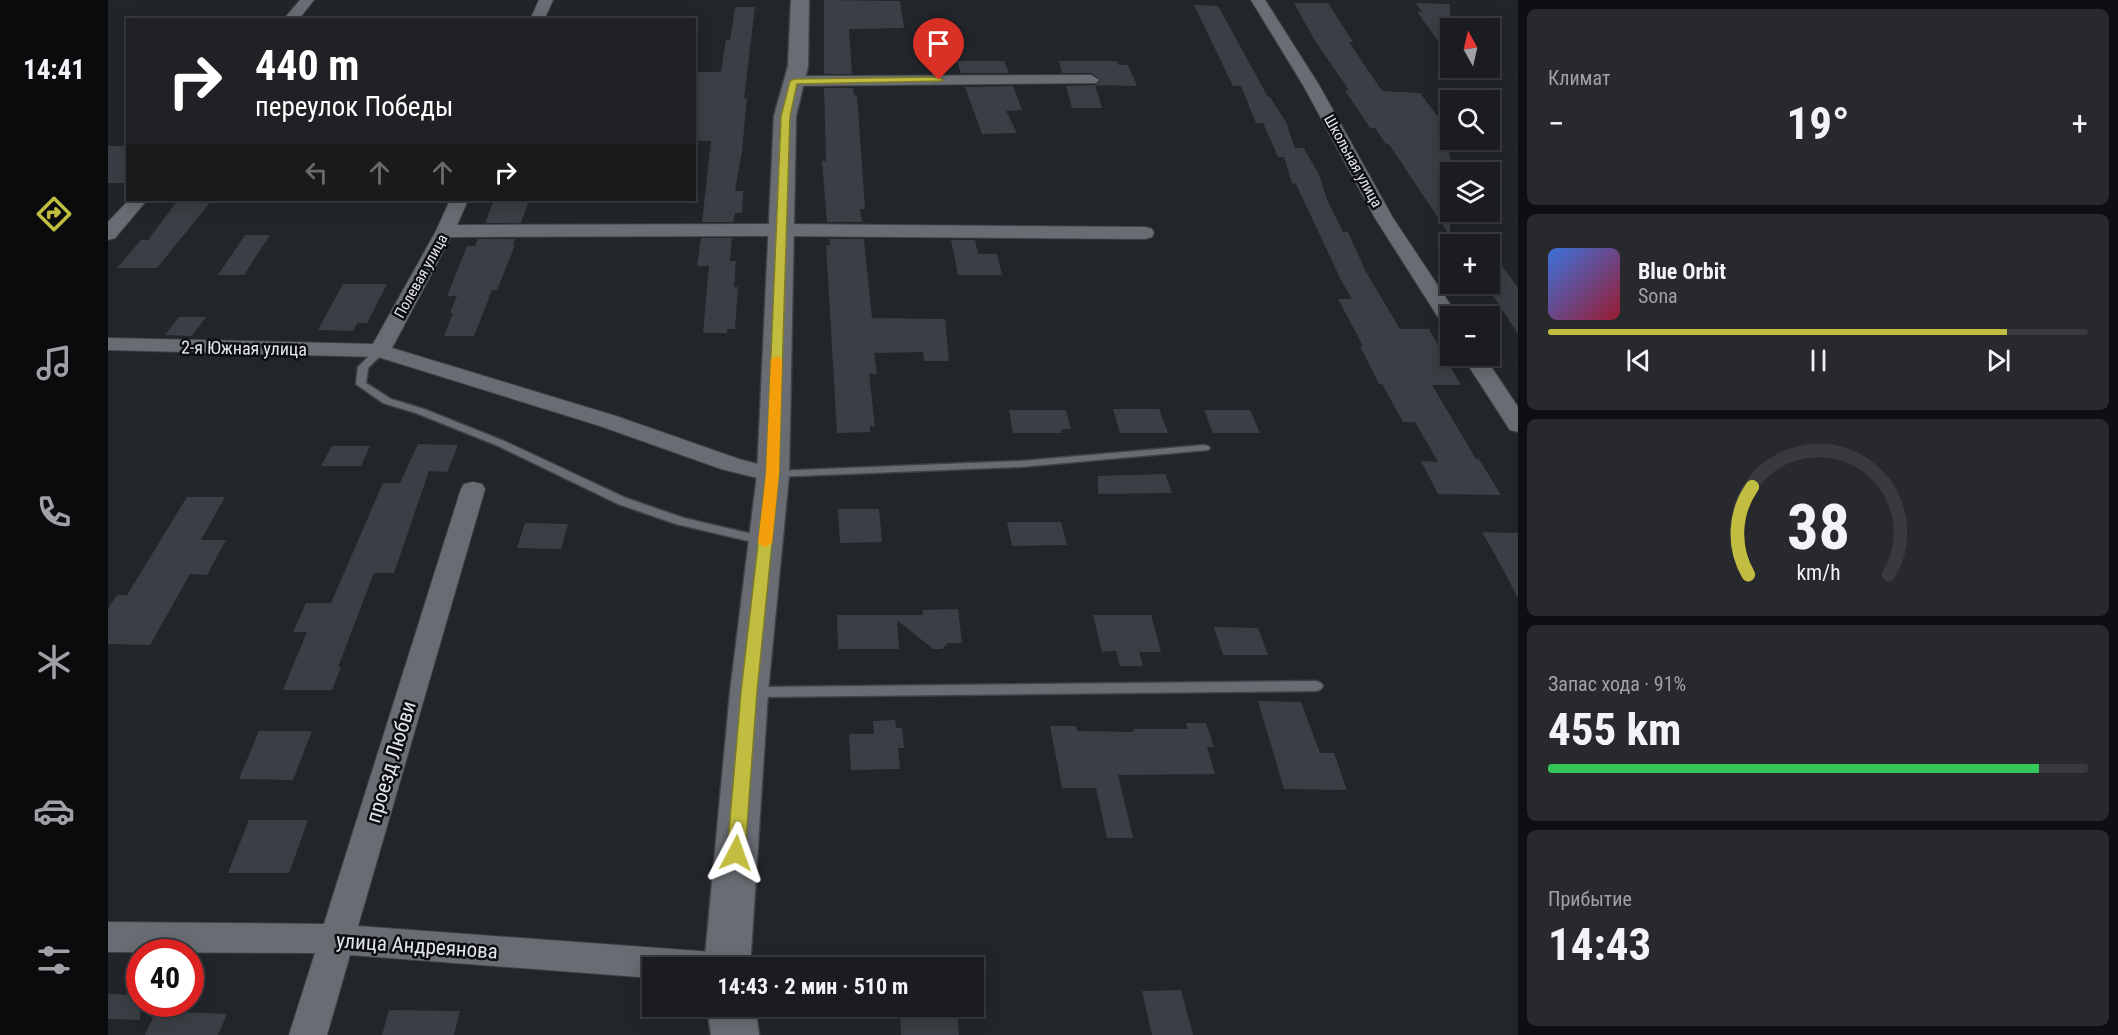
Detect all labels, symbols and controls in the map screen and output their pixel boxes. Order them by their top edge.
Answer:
pin [913,18,964,80]
north arrow [1440,18,1500,78]
map controls [1440,18,1500,366]
icon: arrive [922,27,955,60]
text: 440 m [255,41,360,90]
icon: right [156,42,234,120]
text: 14:41 [23,54,85,86]
text: Климат [1548,66,1610,90]
button: search [1440,90,1500,150]
text: переулок Победы [255,91,453,123]
text: 19° [1787,97,1850,150]
text: − [1548,104,1565,143]
text: + [2072,104,2088,143]
street label: Школьная улица [1320,111,1386,211]
icon: left [300,156,333,189]
icon: ahead [363,156,396,189]
icon: ahead [426,156,459,189]
icon: right [489,156,522,189]
button: layers [1440,162,1500,222]
icon: directions [33,193,75,235]
street label: Полевая улица [391,231,451,321]
button: + [1440,234,1500,294]
text: Blue Orbit [1638,259,1726,284]
text: Sona [1638,284,1678,308]
button: − [1440,306,1500,366]
street label: 2-я Южная улица [181,336,307,360]
icon: music [33,342,75,384]
icon: previous [1622,344,1655,377]
icon: pause [1802,344,1835,377]
icon: next [1982,344,2015,377]
icon: phone [33,491,75,533]
text: 38 [1786,491,1850,564]
text: km/h [1796,560,1840,585]
icon: climate [33,641,75,683]
text: Запас хода · 91% [1548,672,1686,696]
street label: проезд Любви [361,698,421,826]
text: 455 km [1548,703,1681,756]
icon: car [33,790,75,832]
position arrow [704,821,768,885]
text: Прибытие [1548,887,1632,911]
text: 14:43 [1548,918,1651,971]
street label: улица Андреянова [335,928,499,964]
icon: filters [33,939,75,981]
speed limit sign: 40 [126,939,204,1017]
text: 14:43 · 2 мин · 510 m [718,974,908,999]

